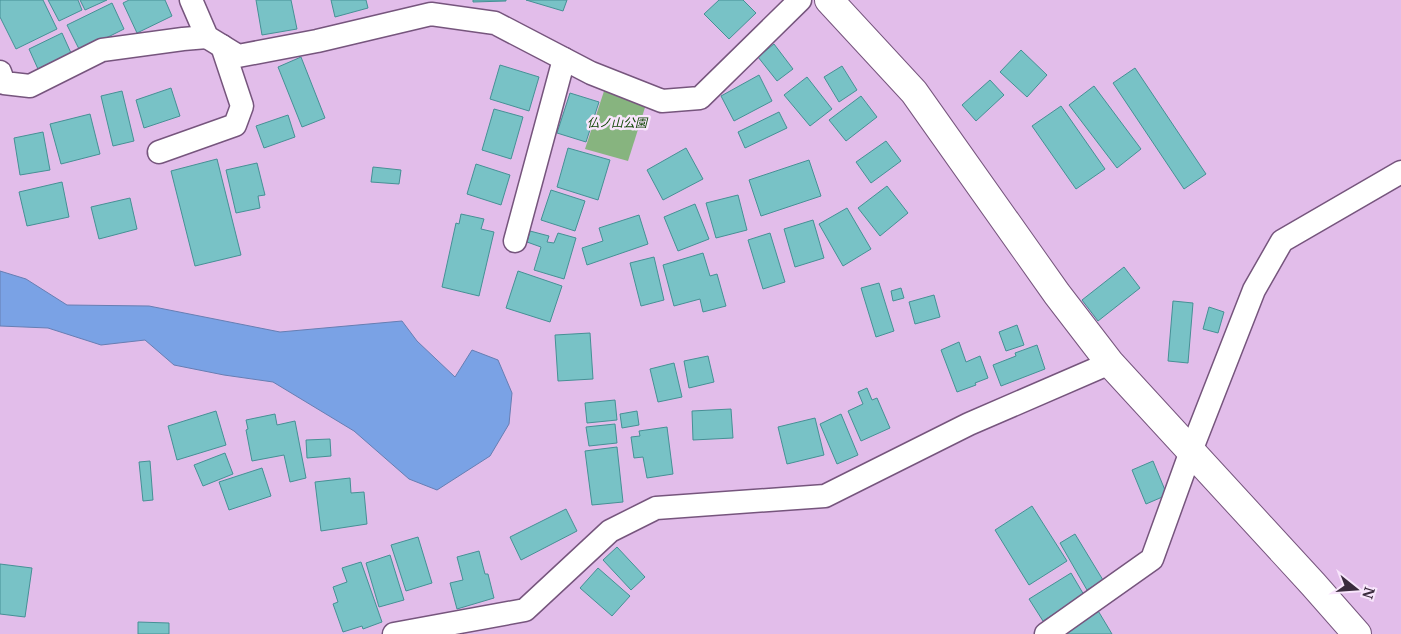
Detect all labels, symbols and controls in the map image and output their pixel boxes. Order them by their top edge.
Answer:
park label: 仏ノ山公園 [587,115,649,130]
north arrow [1331,564,1381,614]
text: N [1358,585,1379,601]

